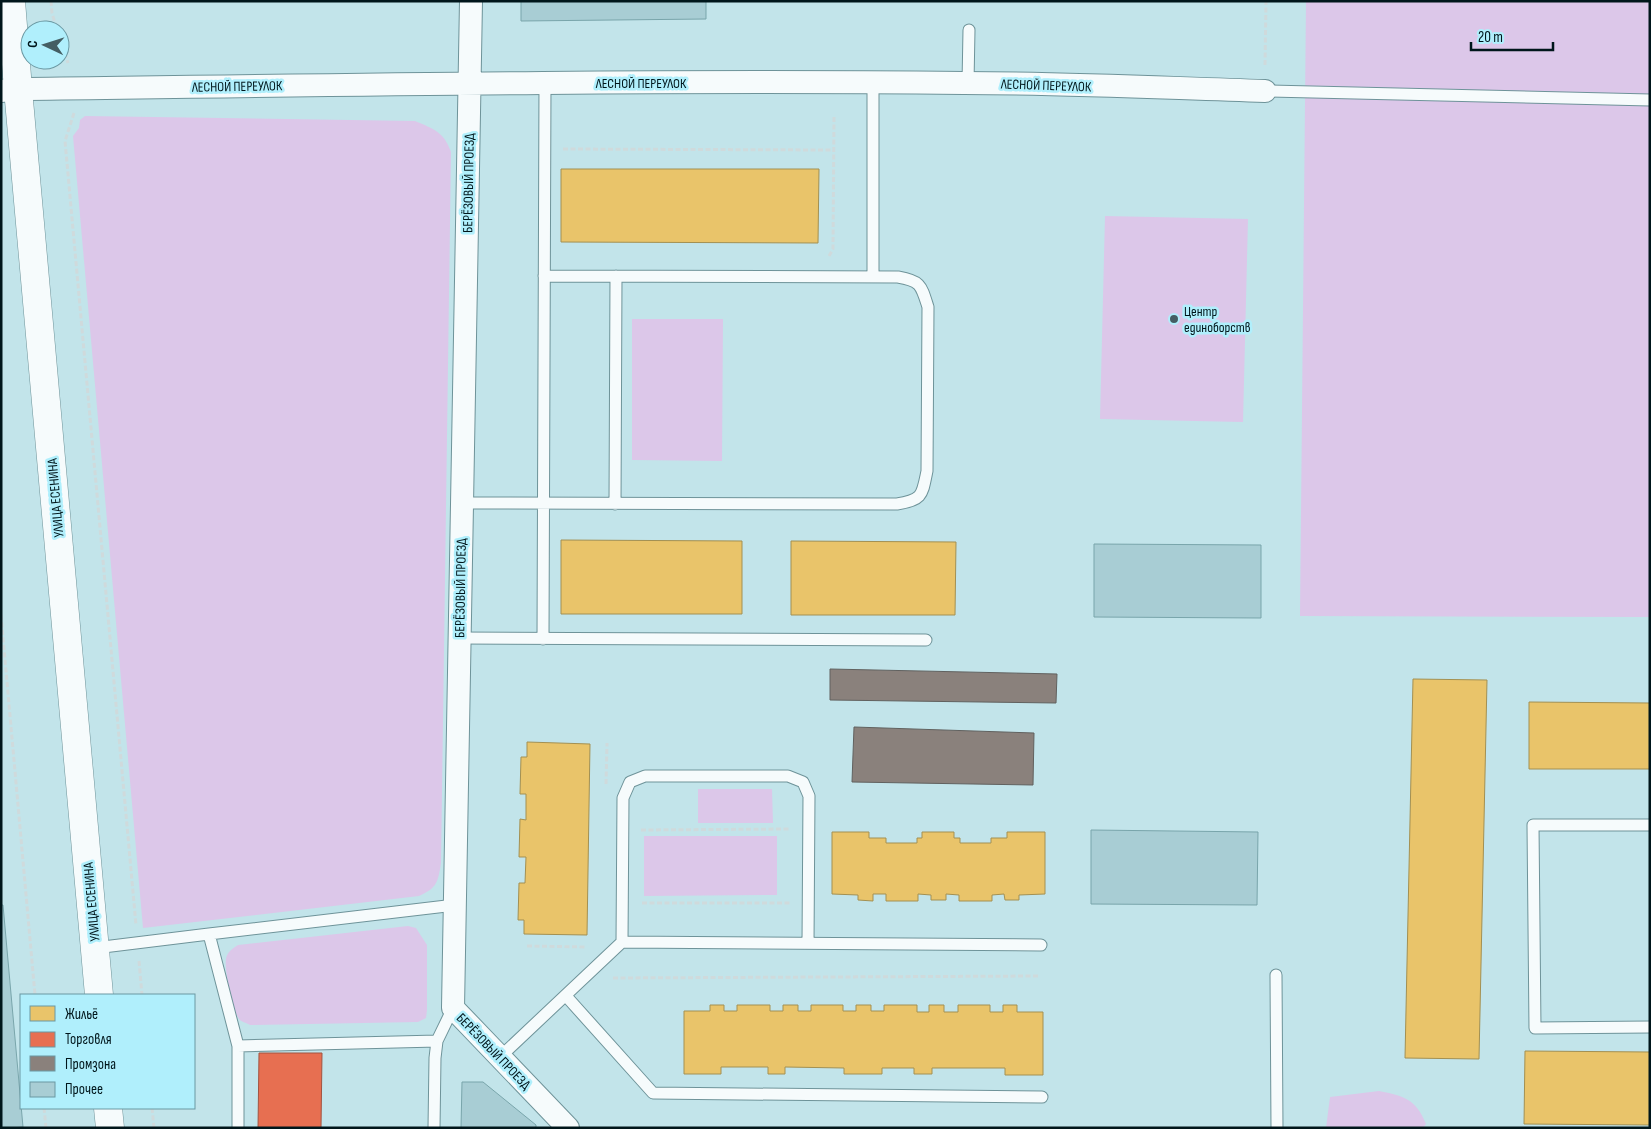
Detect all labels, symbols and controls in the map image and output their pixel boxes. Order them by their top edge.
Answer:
north arrow [20,20,70,70]
scale bar [1471,20,1554,52]
text: 20 m [1478,28,1503,47]
text: С [24,40,41,48]
street label: ЛЕСНОЙ ПЕРЕУЛОК [595,75,687,92]
street label: ЛЕСНОЙ ПЕРЕУЛОК [1000,75,1092,96]
street label: ЛЕСНОЙ ПЕРЕУЛОК [191,77,283,96]
street label: БЕРЁЗОВЫЙ ПРОЕЗД [459,133,478,233]
place label: Центр единоборств [1184,303,1251,336]
marker: Центр единоборств [1168,313,1180,325]
street label: УЛИЦА ЕСЕНИНА [43,457,67,538]
street label: БЕРЁЗОВЫЙ ПРОЕЗД [451,538,470,638]
street label: УЛИЦА ЕСЕНИНА [79,861,103,942]
legend [20,994,195,1109]
text: Жильё [65,1005,98,1024]
street label: БЕРЁЗОВЫЙ ПРОЕЗД [453,1010,535,1093]
text: Торговля [65,1030,112,1049]
text: Промзона [65,1055,116,1074]
text: Прочее [65,1080,103,1099]

